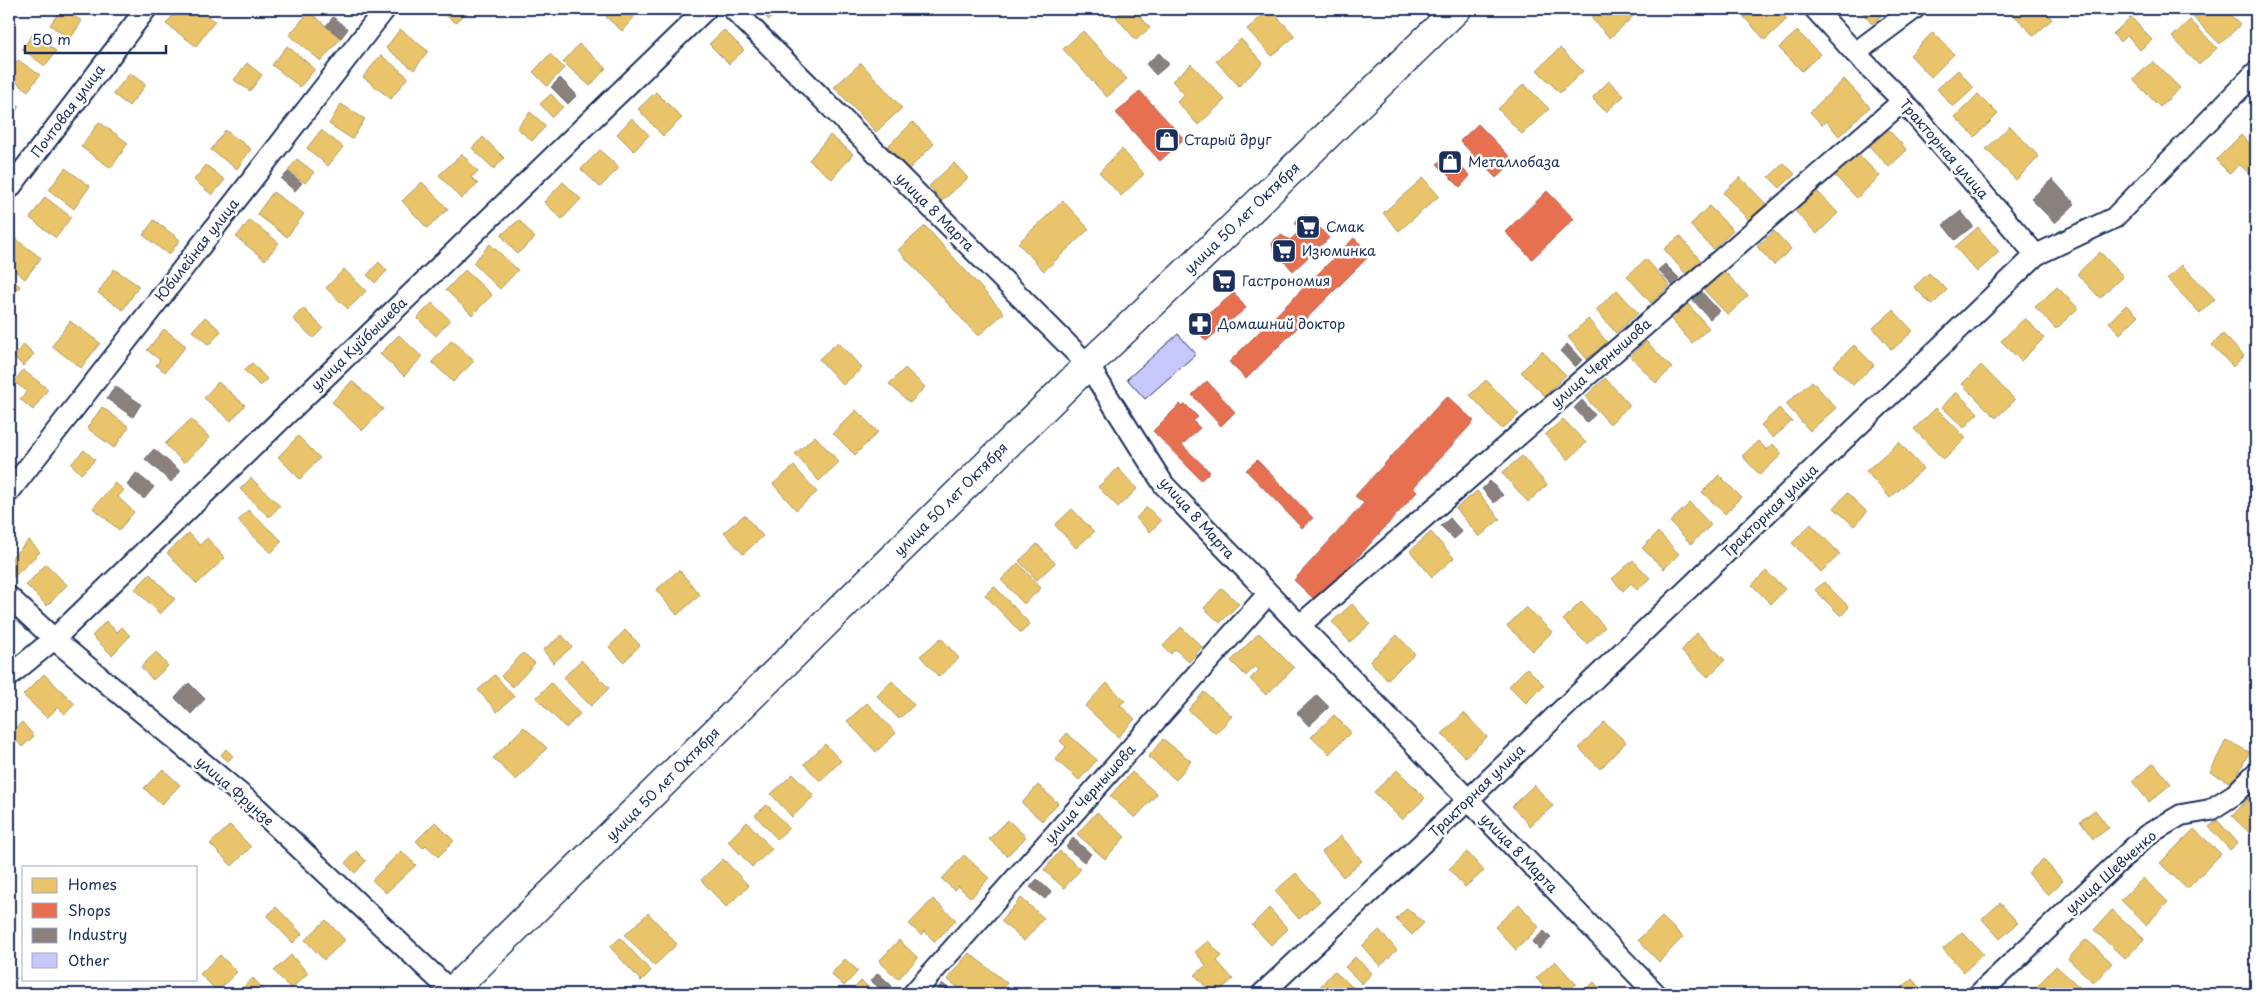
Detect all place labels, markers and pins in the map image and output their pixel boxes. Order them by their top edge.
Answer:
shop icon: Старый друг [1154,127,1180,153]
place label: Старый друг [1184,129,1272,150]
shop icon: Металлобаза [1437,149,1463,175]
place label: Металлобаза [1468,151,1560,172]
supermarket icon: Смак [1295,214,1321,240]
place label: Смак [1326,216,1365,237]
supermarket icon: Изюминка [1271,238,1297,264]
place label: Изюминка [1302,240,1376,261]
supermarket icon: Гастрономия [1211,268,1237,294]
place label: Гастрономия [1242,270,1330,291]
pharmacy icon: Домашний доктор [1187,311,1213,337]
place label: Домашний доктор [1217,313,1345,334]

